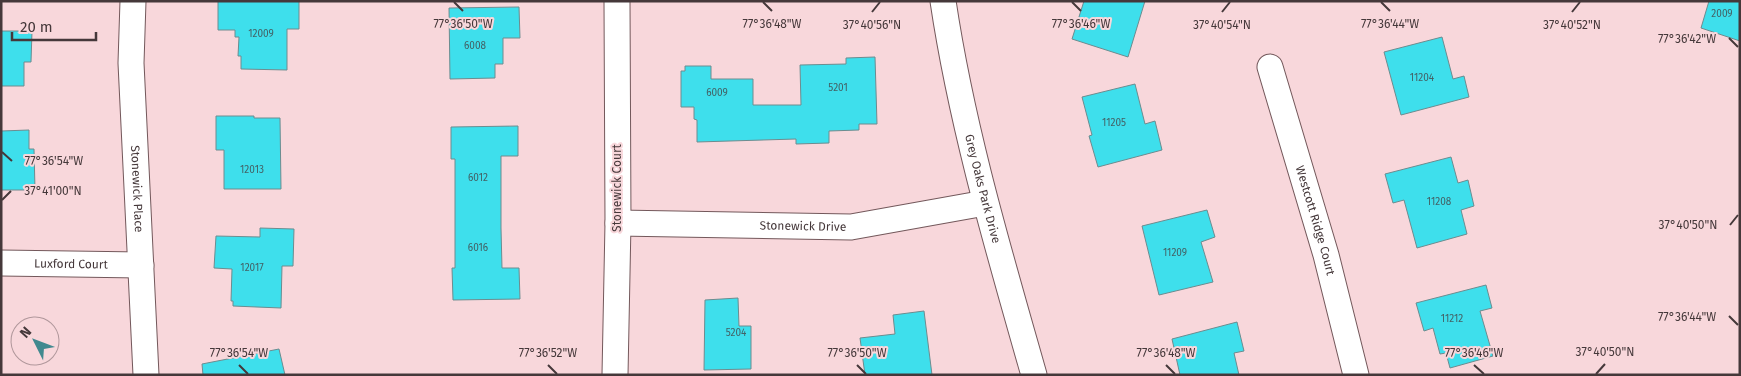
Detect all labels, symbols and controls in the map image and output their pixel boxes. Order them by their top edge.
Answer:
house number: 2009 [1711,8,1733,20]
scale bar [12,10,96,42]
text: 77°36'50"W [433,17,493,31]
text: 77°36'48"W [743,17,802,31]
text: 77°36'46"W [1052,17,1110,31]
text: 77°36'44"W [1361,17,1419,31]
text: 20 m [20,18,53,36]
text: 37°40'56"N [843,18,901,32]
text: 37°40'54"N [1193,18,1251,32]
text: 37°40'52"N [1543,18,1601,32]
house number: 12009 [248,28,274,40]
text: 77°36'42"W [1658,32,1716,46]
house number: 6008 [464,40,486,52]
house number: 11204 [1410,72,1435,84]
house number: 5201 [828,82,848,94]
house number: 6009 [706,87,728,99]
house number: 11205 [1102,117,1126,129]
street label: Grey Oaks Park Drive [962,133,1003,245]
street label: Stonewick Court [610,143,624,232]
street label: Stonewick Place [128,145,146,233]
text: 77°36'54"W [25,154,83,168]
house number: 12013 [240,164,264,176]
street label: Westcott Ridge Court [1293,164,1338,277]
house number: 6012 [468,172,488,184]
text: 37°41'00"N [24,184,82,198]
house number: 11208 [1427,196,1452,208]
street label: Stonewick Drive [760,218,846,234]
text: 37°40'50"N [1659,218,1717,232]
house number: 6016 [468,242,488,254]
house number: 11209 [1163,247,1187,259]
street label: Luxford Court [34,256,109,272]
house number: 12017 [240,262,264,274]
text: 77°36'44"W [1658,310,1716,324]
house number: 11212 [1441,313,1463,325]
north arrow [10,316,60,366]
text: N [16,323,35,342]
house number: 5204 [726,327,747,339]
text: 37°40'50"N [1576,345,1634,359]
text: 77°36'54"W [210,346,268,360]
text: 77°36'52"W [519,346,577,360]
text: 77°36'50"W [827,346,887,360]
text: 77°36'48"W [1137,346,1196,360]
text: 77°36'46"W [1445,346,1503,360]

